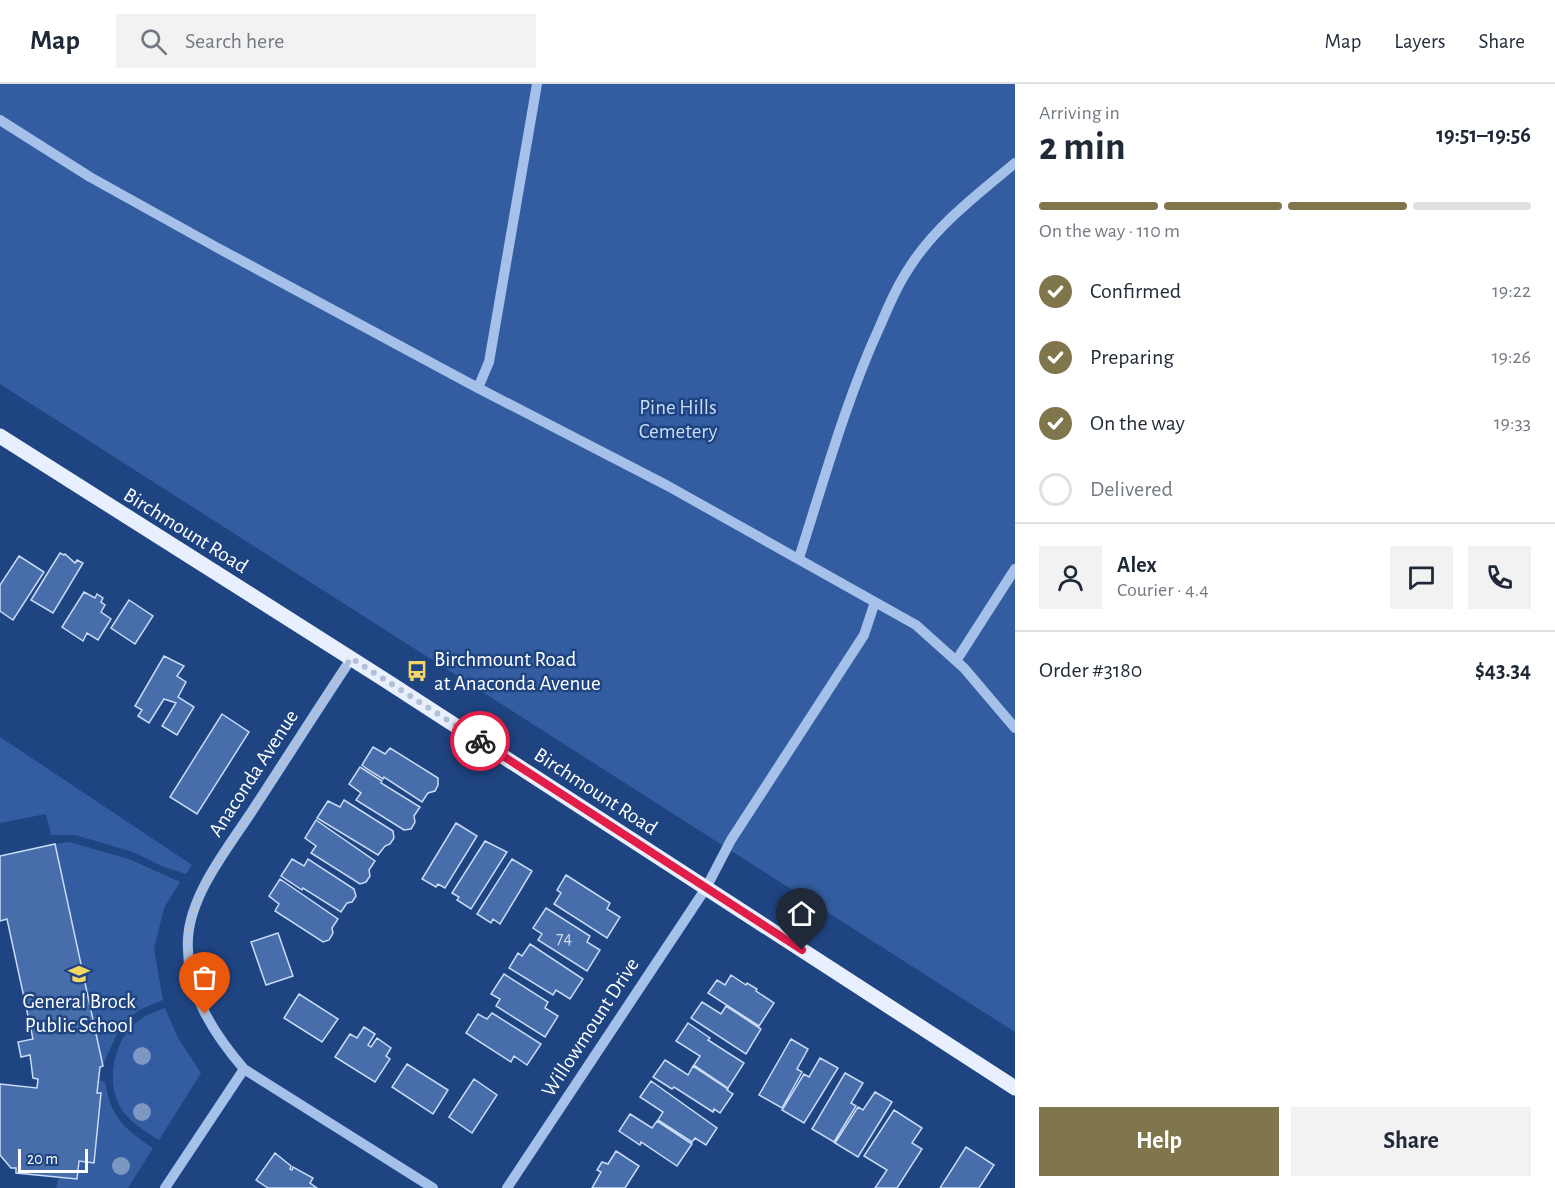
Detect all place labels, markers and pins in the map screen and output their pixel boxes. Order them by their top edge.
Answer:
place label: Birchmount Road at Anaconda Avenue [434,649,601,694]
bus stop icon: Birchmount Road at Anaconda Avenue [405,659,429,683]
pin [776,888,827,950]
pin [179,952,230,1014]
school or university icon: General Brock Public School [67,962,91,986]
place label: General Brock Public School [22,991,136,1036]

